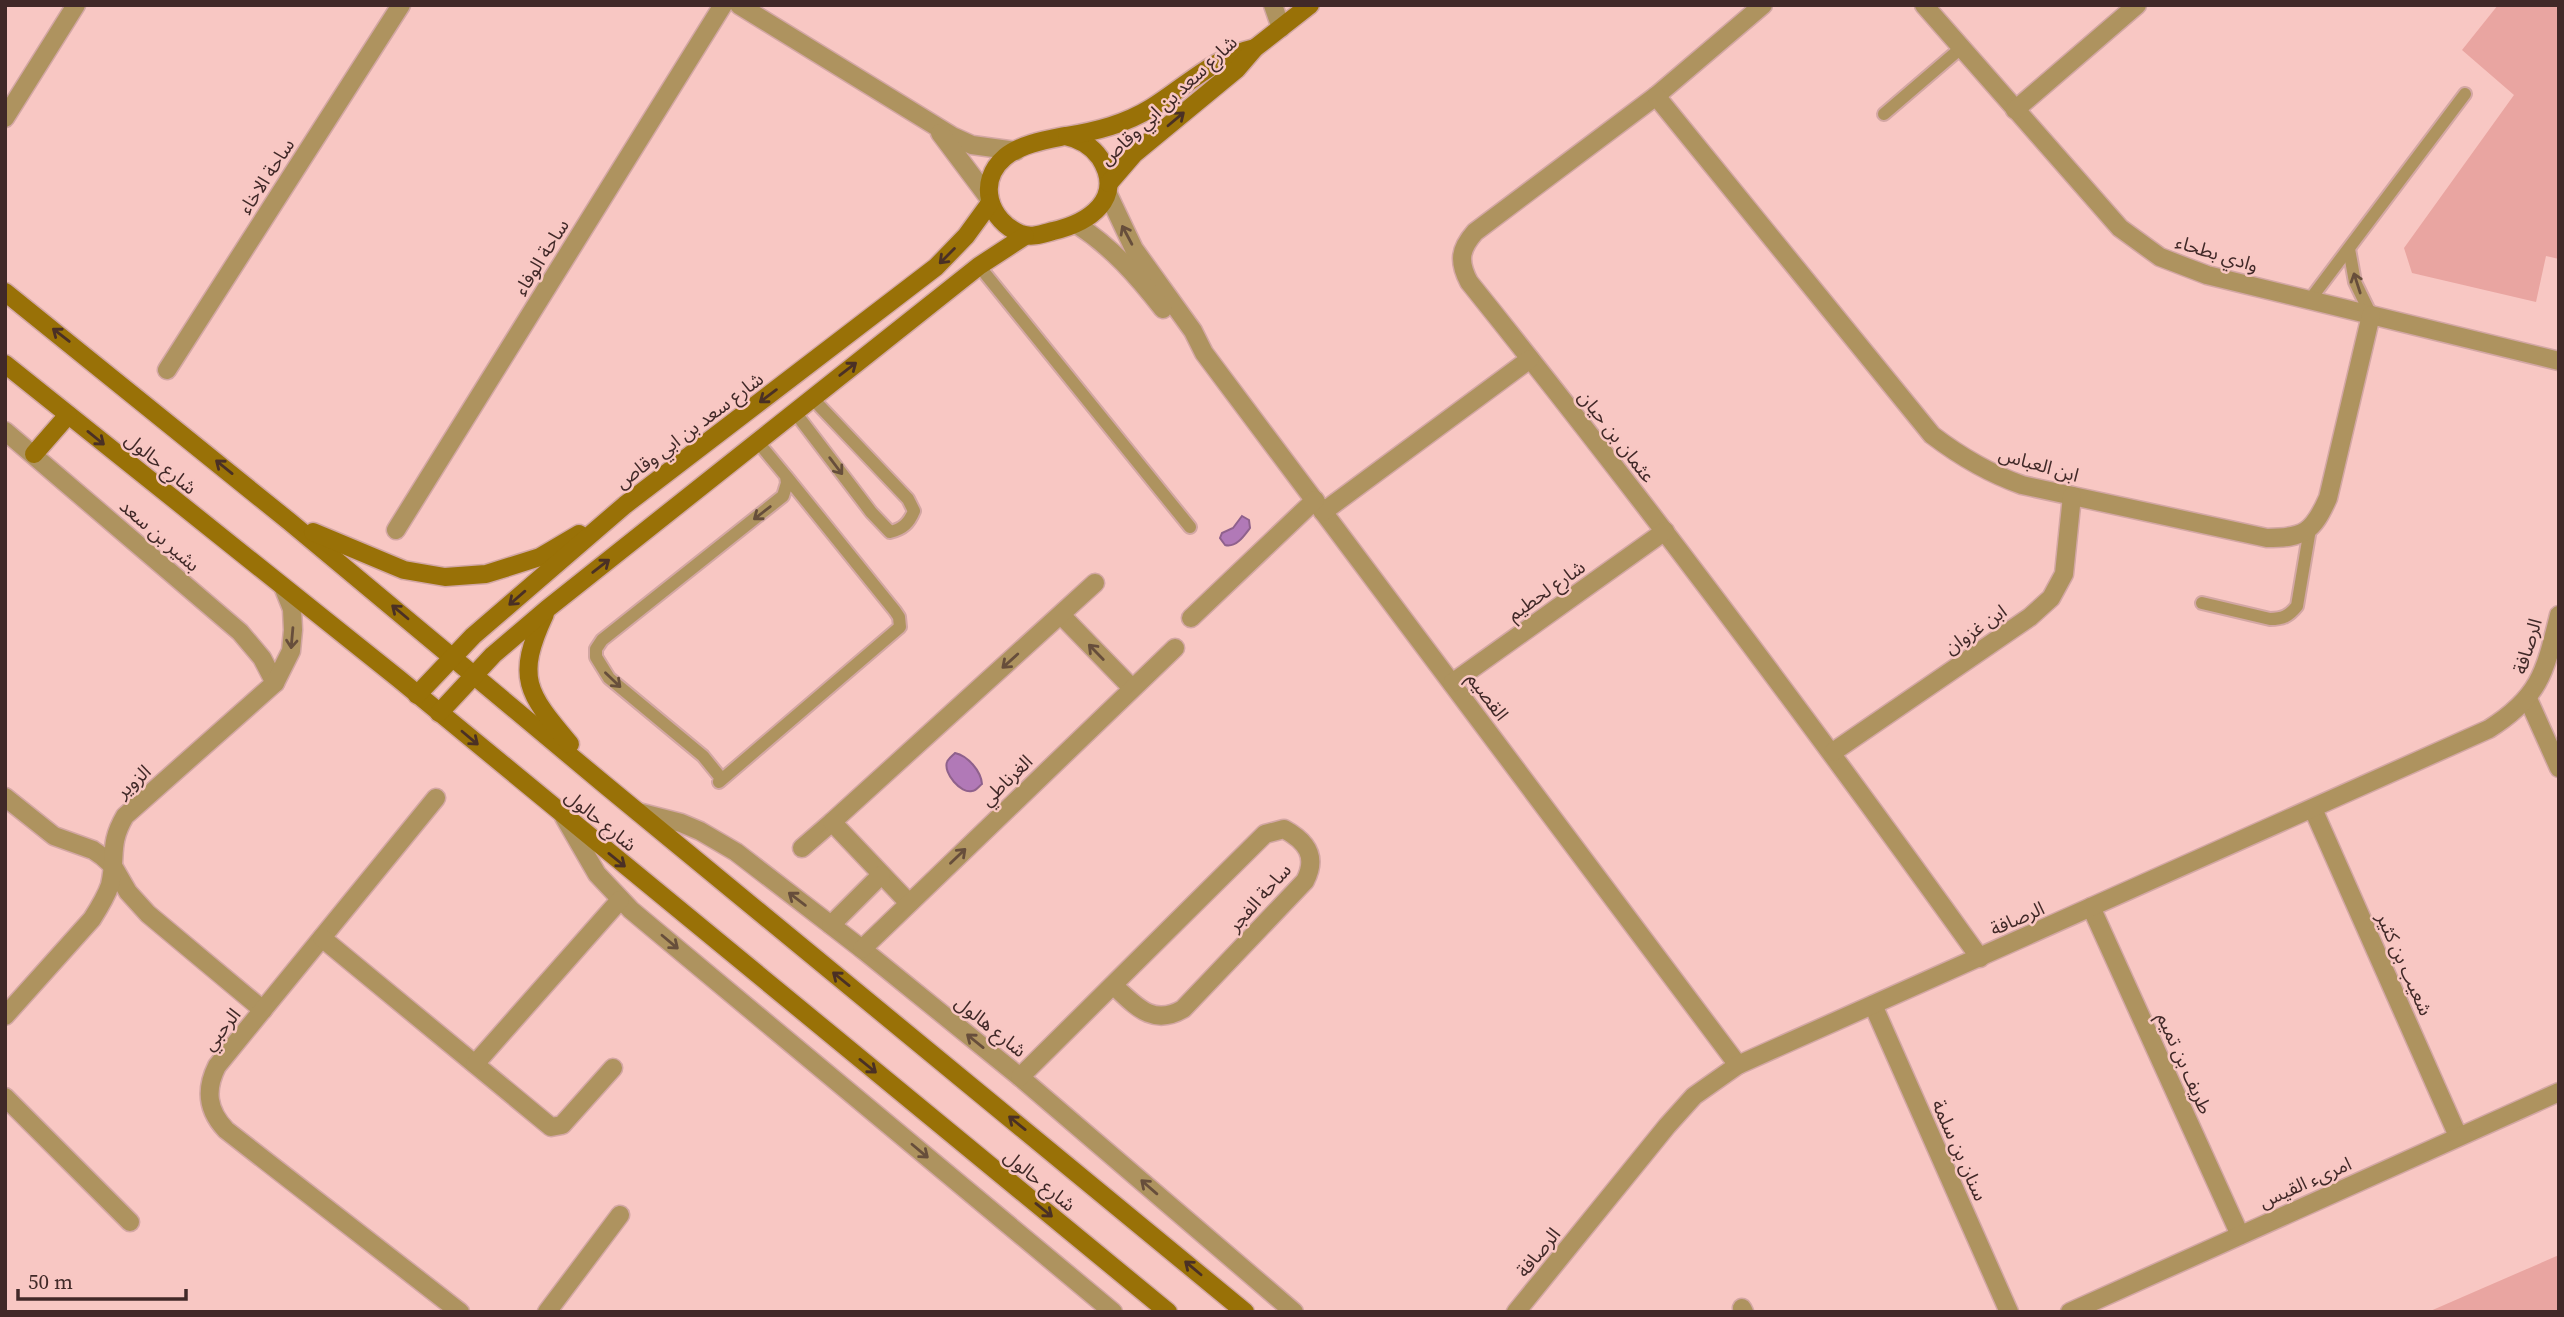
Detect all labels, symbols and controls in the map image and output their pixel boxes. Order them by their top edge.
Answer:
street label: شارع سعد بن ابي وقاص [1093,29,1244,173]
one-way arrow [1167,111,1185,127]
street label: ساحة الاخاء [232,133,300,219]
street label: ساحة الوفاء [507,214,575,300]
one-way arrow [1119,225,1133,246]
street label: وادي بطحاء [2172,228,2261,280]
one-way arrow [939,248,956,265]
one-way arrow [2350,272,2362,294]
one-way arrow [52,328,70,343]
one-way arrow [839,362,857,377]
street label: شارع سعد بن ابي وقاص [609,366,770,496]
street label: عثمان بن حيان [1573,384,1661,488]
one-way arrow [759,389,778,403]
street label: شارع حالول [119,426,202,501]
one-way arrow [87,431,105,446]
street label: ابن العباس [1996,440,2082,488]
one-way arrow [828,456,843,474]
one-way arrow [216,460,234,475]
street label: بشير بن سعد [114,493,206,577]
one-way arrow [753,506,771,521]
street label: شارع لحطيم [1502,554,1591,628]
one-way arrow [591,558,609,574]
one-way arrow [508,590,526,606]
street label: ابن غزوان [1938,598,2012,660]
one-way arrow [391,604,409,620]
street label: الرصافة [2506,615,2548,677]
one-way arrow [285,626,298,648]
one-way arrow [1088,644,1105,661]
one-way arrow [1001,653,1019,669]
street label: القصيم [1460,666,1515,727]
one-way arrow [605,672,622,689]
one-way arrow [460,730,478,746]
street label: الغرناطي [974,748,1040,813]
street label: الزوير [109,758,156,804]
street label: شارع حالول [559,783,642,858]
one-way arrow [949,847,966,864]
one-way arrow [607,852,625,868]
street label: ساحة الفجر [1221,857,1297,938]
one-way arrow [788,892,807,907]
street label: الرصافة [1986,895,2048,941]
street label: شعيب بن كثير [2370,908,2439,1020]
one-way arrow [660,934,678,950]
one-way arrow [833,971,851,987]
street label: شارع هالول [949,989,1032,1064]
street label: الرحبي [196,1002,248,1057]
street label: طريف بن تميم [2149,1008,2219,1119]
one-way arrow [967,1033,985,1048]
one-way arrow [859,1058,877,1074]
street label: سنان بن سلمة [1926,1095,1994,1205]
one-way arrow [1009,1116,1027,1131]
one-way arrow [910,1143,928,1158]
street label: شارع حالول [998,1143,1081,1218]
street label: امرىء القيس [2255,1150,2355,1214]
one-way arrow [1140,1179,1158,1195]
one-way arrow [1035,1203,1053,1218]
street label: الرصافة [1510,1222,1566,1282]
scale bar [18,1258,186,1302]
one-way arrow [1184,1260,1202,1276]
text: 50 m [28,1267,73,1296]

